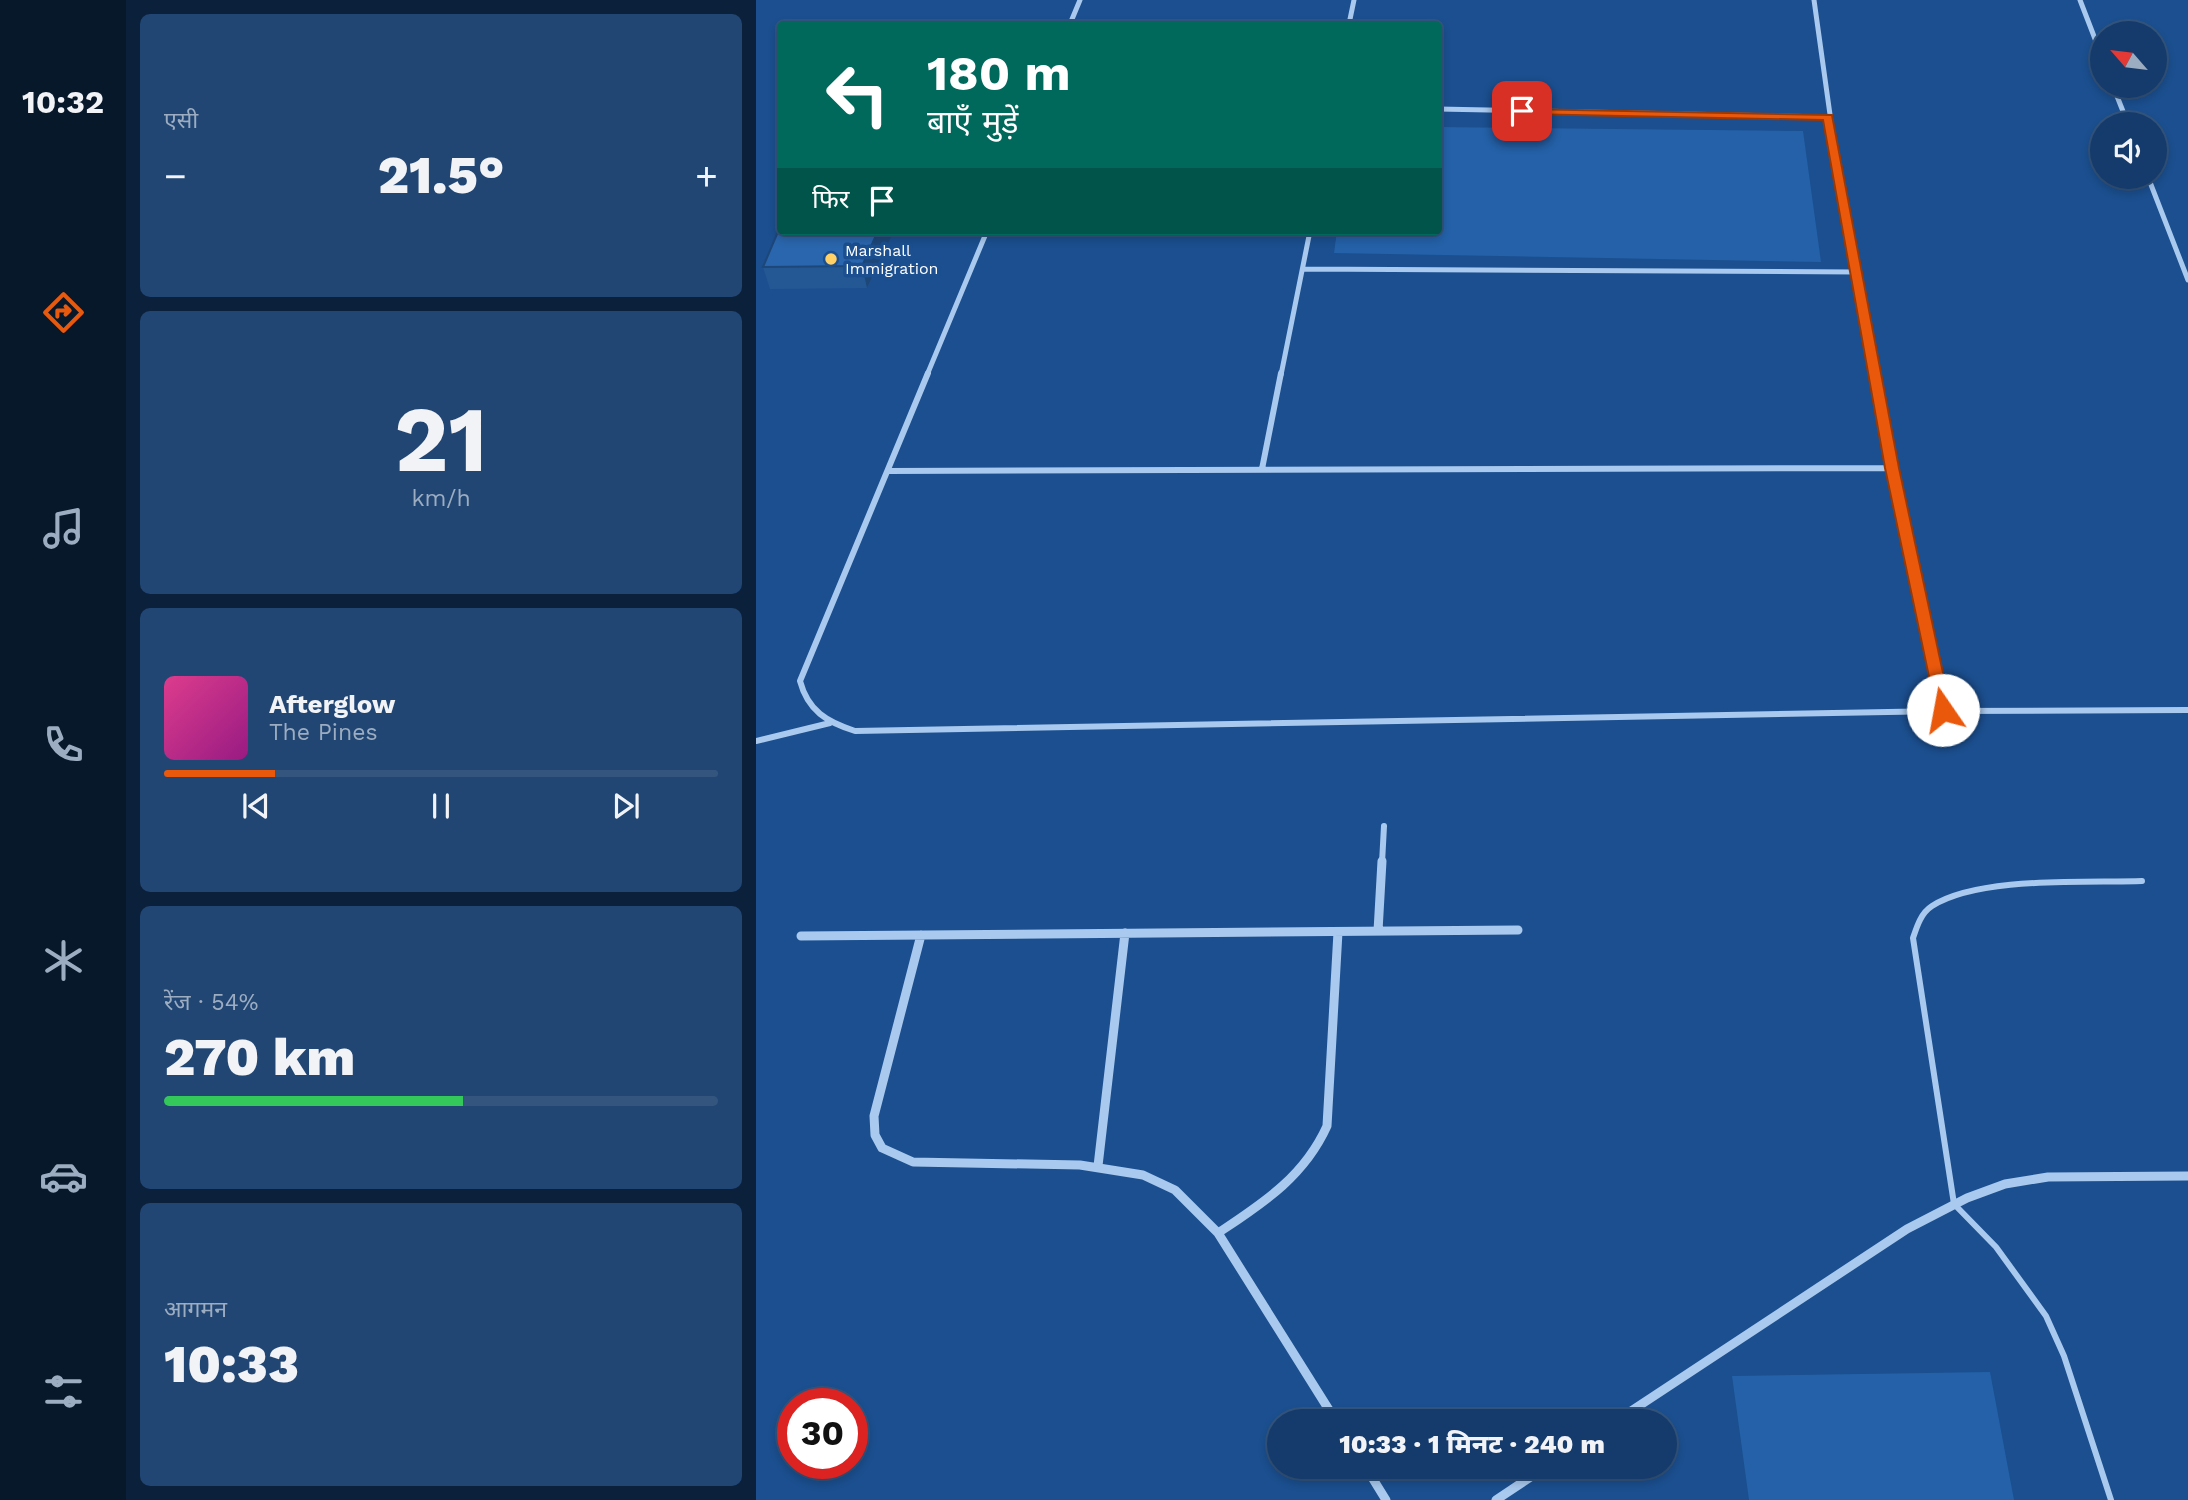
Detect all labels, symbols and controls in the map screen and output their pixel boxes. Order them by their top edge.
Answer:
north arrow [2090,21,2166,98]
map controls [2090,21,2167,189]
text: 180 m [927,44,1071,102]
icon: left [812,49,903,140]
pin [1492,81,1552,141]
text: 10:32 [22,83,104,121]
icon: arrive [1503,92,1541,130]
text: बाएँ मुड़ें [927,103,1018,141]
text: एसी [164,107,198,134]
button: sound [2090,112,2167,189]
text: 21.5° [378,145,504,206]
text: − [164,154,187,198]
text: + [695,154,718,198]
icon: arrive [863,182,901,220]
text: फिर [812,184,849,214]
place label: Marshall Immigration [845,241,938,278]
marker: Marshall Immigration [823,251,839,267]
icon: directions [39,288,88,337]
text: 21 [394,386,488,493]
text: km/h [411,485,471,512]
icon: music [39,504,88,553]
position arrow [1906,673,1980,747]
text: Afterglow [269,689,395,719]
text: The Pines [269,719,378,746]
icon: phone [39,720,88,769]
icon: previous [237,787,275,825]
icon: pause [422,787,460,825]
icon: next [607,787,645,825]
icon: climate [39,936,88,985]
text: रेंज · 54% [164,989,258,1016]
text: 270 km [164,1027,355,1088]
icon: car [39,1152,88,1201]
text: आगमन [164,1296,227,1323]
text: 10:33 [164,1334,299,1395]
icon: filters [39,1367,88,1416]
speed limit sign: 30 [777,1388,868,1479]
text: 10:33 · 1 मिनट · 240 m [1339,1429,1605,1459]

